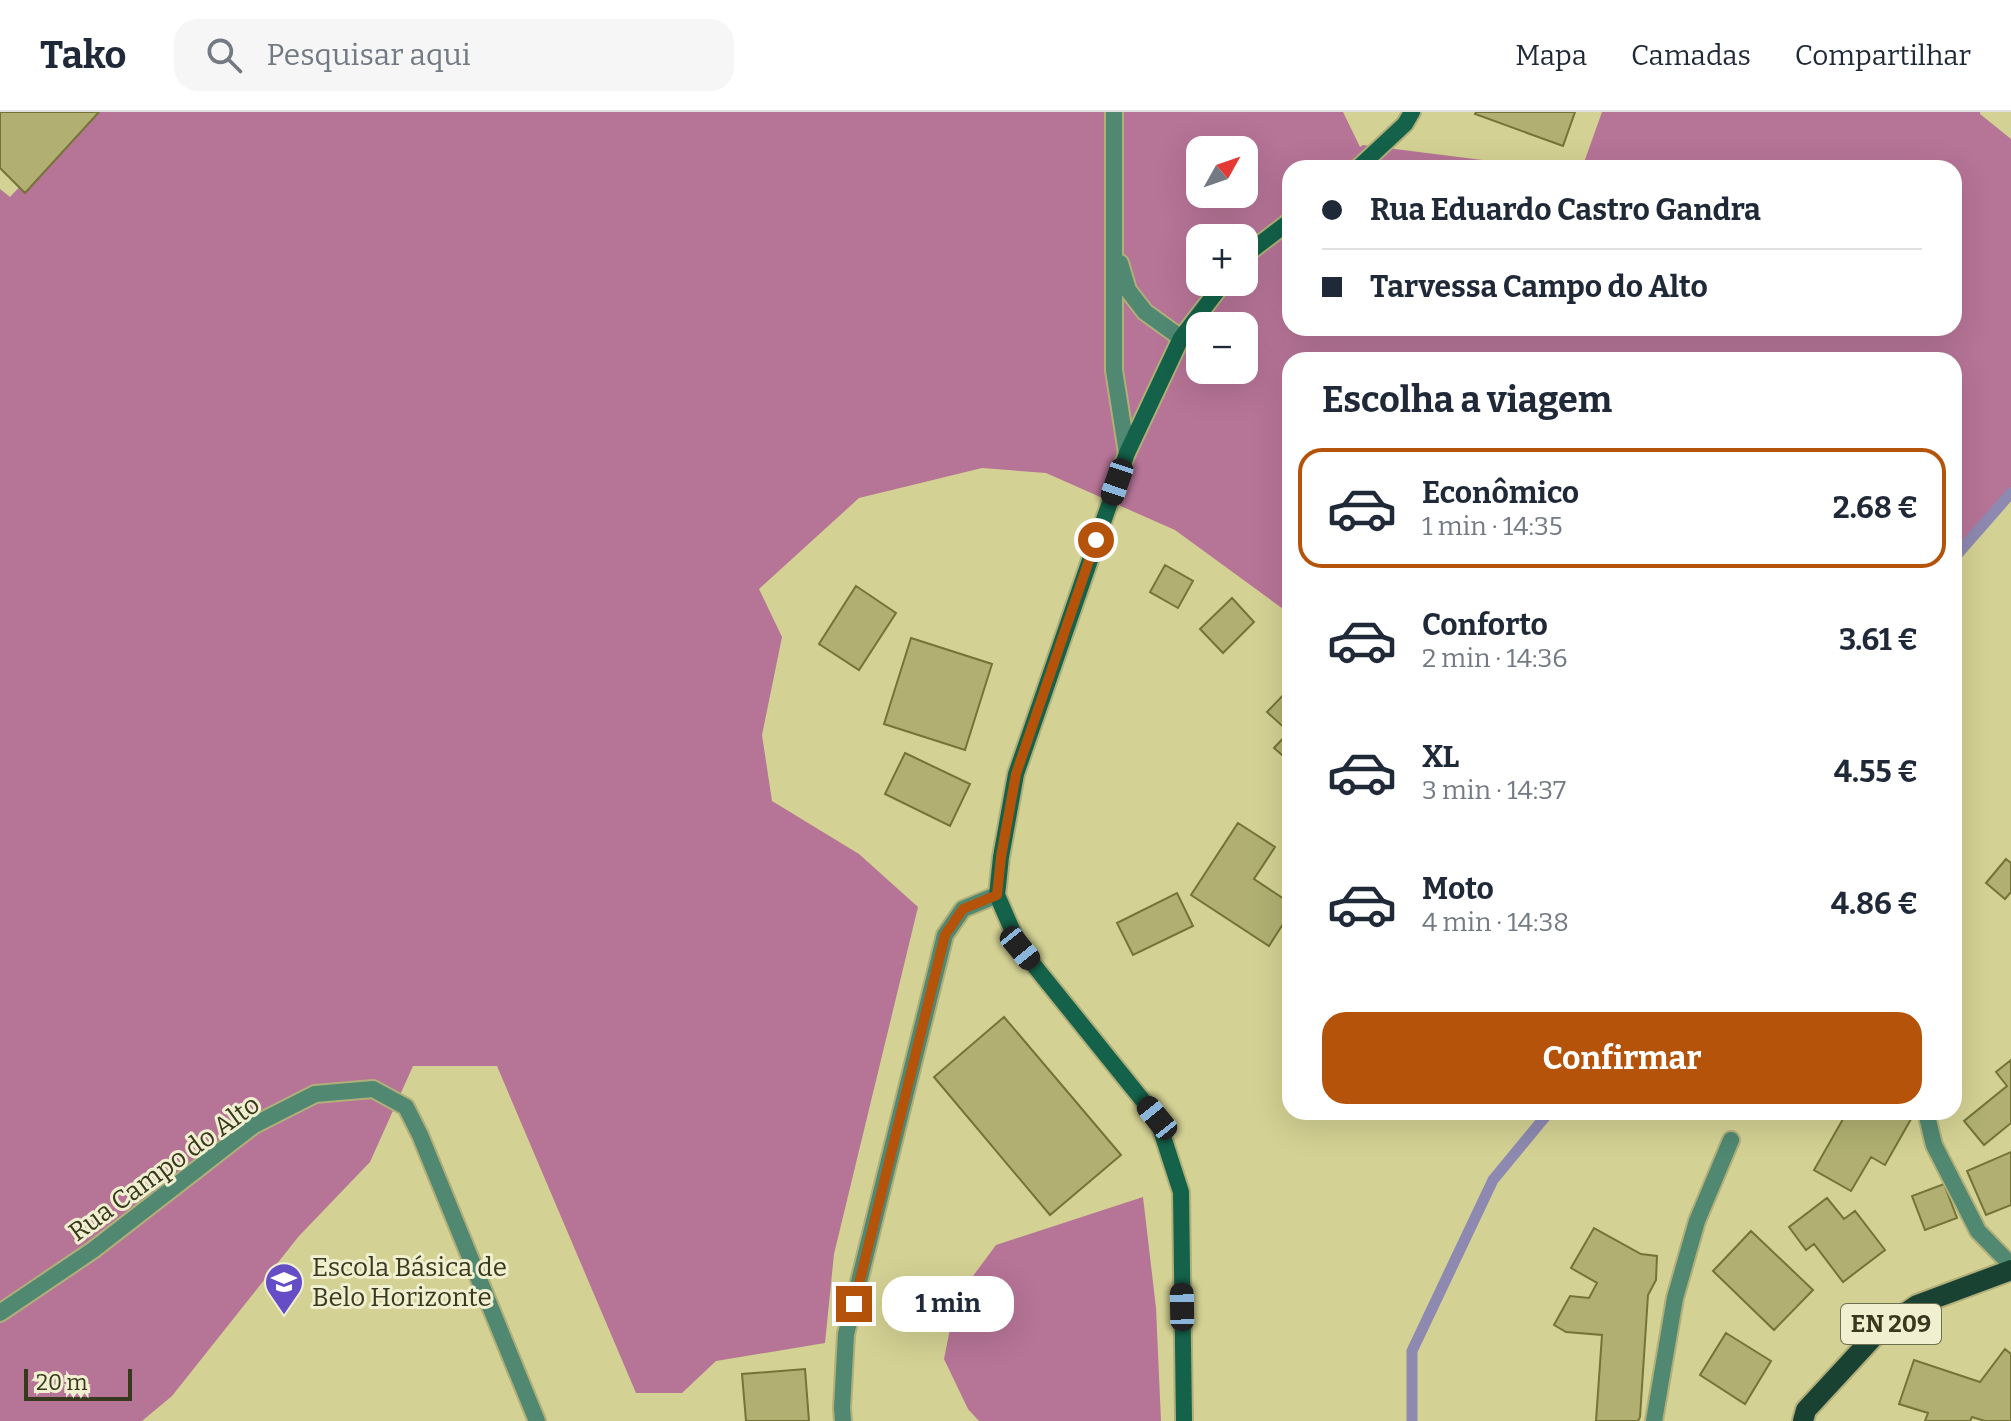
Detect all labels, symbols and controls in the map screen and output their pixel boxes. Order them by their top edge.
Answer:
search box [174,19,734,91]
text: Tako [40,32,126,78]
icon: search [202,33,246,77]
text: Pesquisar aqui [266,37,471,73]
text: Mapa [1515,39,1587,72]
text: Camadas [1631,39,1751,72]
text: Compartilhar [1795,39,1971,72]
north arrow [1186,136,1258,208]
map controls [1186,136,1258,384]
text: Rua Eduardo Castro Gandra [1370,192,1761,228]
button: + [1186,224,1258,296]
text: Tarvessa Campo do Alto [1370,269,1708,305]
button: − [1186,312,1258,384]
text: Escolha a viagem [1322,378,1612,422]
car [1098,455,1136,509]
icon: car [1326,472,1398,544]
text: Econômico [1422,475,1579,511]
text: 2.68 € [1833,490,1918,526]
text: 1 min · 14:35 [1422,511,1563,542]
route start [1078,522,1114,558]
icon: car [1326,604,1398,676]
text: Conforto [1422,607,1548,643]
text: 3.61 € [1839,622,1918,658]
text: 2 min · 14:36 [1422,643,1568,674]
icon: car [1326,736,1398,808]
text: XL [1422,739,1459,775]
text: 4.55 € [1834,754,1918,790]
text: 3 min · 14:37 [1422,775,1566,806]
icon: car [1326,868,1398,940]
text: Moto [1422,871,1494,907]
text: 4.86 € [1831,886,1918,922]
text: 4 min · 14:38 [1422,907,1569,938]
car [996,922,1044,974]
button: Confirmar [1322,1012,1922,1104]
street label: Rua Campo do Alto [63,1089,266,1248]
car [1133,1092,1181,1144]
place label: Escola Básica de Belo Horizonte [312,1252,507,1313]
school or university icon: Escola Básica de Belo Horizonte [263,1261,305,1316]
callout: 1 min [882,1276,1014,1332]
car [1170,1283,1194,1331]
route end [836,1286,872,1322]
text: 1 min [915,1288,981,1319]
road number: EN 209 [1841,1304,1941,1344]
scale bar [24,1365,132,1401]
text: 20 m [36,1369,87,1396]

